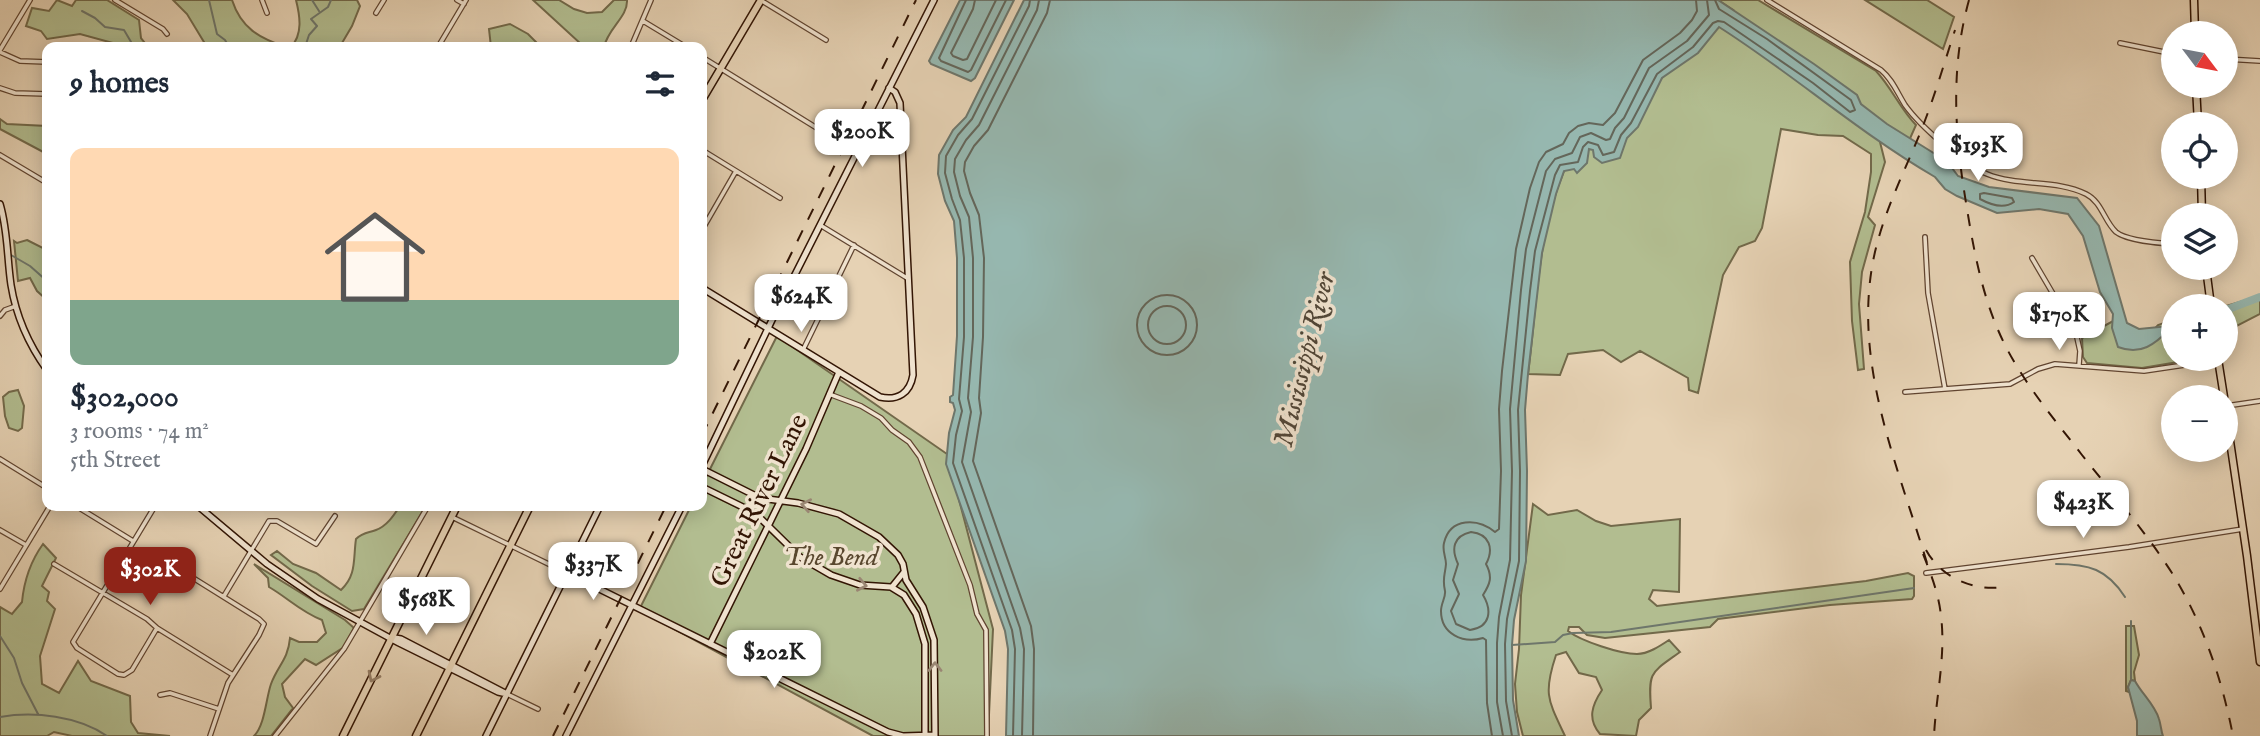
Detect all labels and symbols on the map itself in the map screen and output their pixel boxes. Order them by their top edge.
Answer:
north arrow [2161,21,2238,98]
pin: $200K [813,110,911,169]
pin: $193K [1929,124,2027,183]
water label: Mississippi River [1267,267,1344,451]
pin: $624K [752,274,850,334]
pin: $170K [2010,292,2108,352]
street label: Great River Lane [703,409,816,593]
pin: $423K [2034,480,2132,540]
one-way arrow [800,498,812,513]
park label: The Bend [784,541,880,574]
pin: $337K [544,542,642,602]
pin: $302K [101,548,199,607]
one-way arrow [856,576,868,591]
pin: $568K [377,578,475,637]
pin: $202K [725,630,823,690]
one-way arrow [927,661,943,672]
one-way arrow [367,670,381,682]

